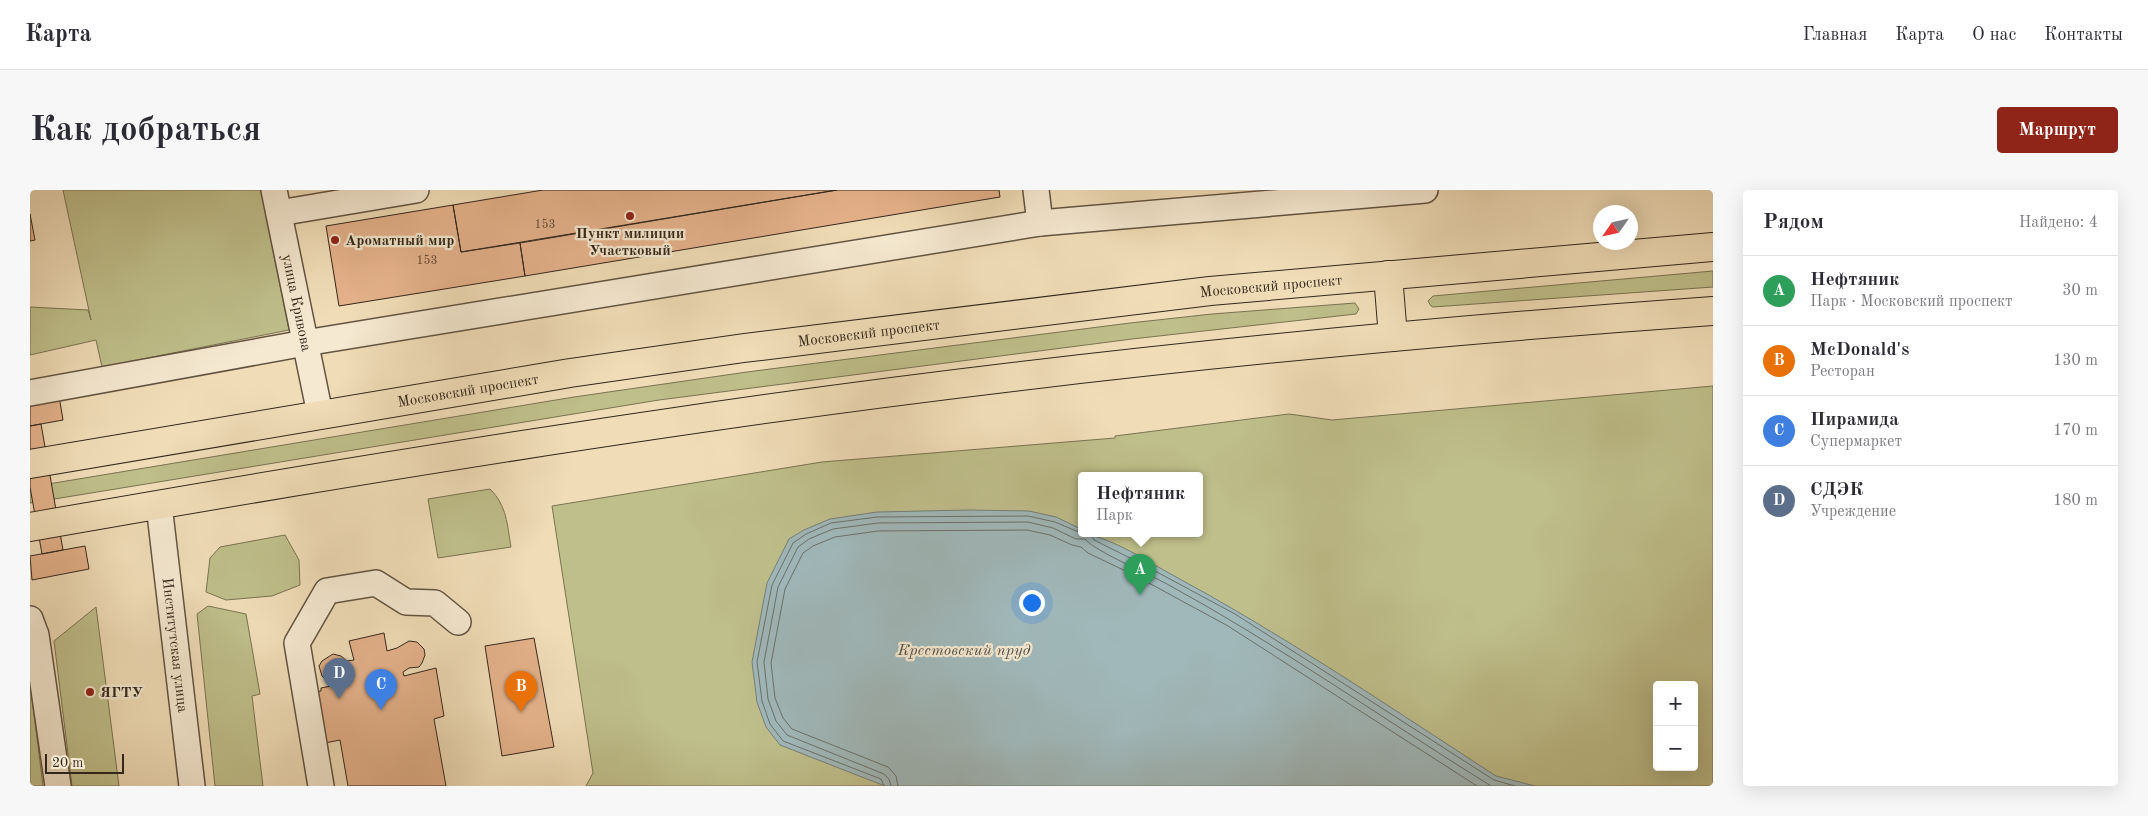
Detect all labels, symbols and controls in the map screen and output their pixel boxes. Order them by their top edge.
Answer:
text: Карта [25,23,92,47]
text: Главная [1803,26,1867,44]
text: Карта [1895,26,1944,44]
text: О нас [1972,26,2016,44]
text: Контакты [2044,26,2123,44]
button: Маршрут [1997,107,2118,153]
text: Как добраться [30,113,261,148]
north arrow [1593,205,1638,250]
marker: Пункт милиции Участковый [624,210,636,222]
text: Рядом [1763,212,1824,233]
text: Найдено: 4 [2019,215,2098,231]
house number: 153 [535,218,555,231]
place label: Пункт милиции Участковый [576,227,684,259]
marker: Ароматный мир [329,234,341,246]
place label: Ароматный мир [345,234,454,249]
street label: улица Кривова [278,253,313,353]
house number: 153 [417,254,437,267]
text: Нефтяник [1810,271,1899,290]
street label: Московский проспект [1199,273,1343,301]
text: A [1773,283,1785,299]
text: 30 m [2062,283,2098,299]
text: Парк · Московский проспект [1810,294,2013,310]
street label: Московский проспект [797,318,941,350]
text: McDonald's [1810,341,1909,360]
text: B [1773,353,1785,369]
text: 130 m [2053,353,2098,369]
text: Ресторан [1810,364,1875,380]
street label: Московский проспект [396,372,540,411]
text: Пирамида [1810,411,1899,430]
text: C [1774,423,1784,439]
text: 170 m [2053,423,2098,439]
text: Супермаркет [1810,434,1902,450]
popup [1078,472,1203,537]
text: СДЭК [1810,481,1863,500]
text: Нефтяник [1096,485,1185,504]
text: D [1773,493,1785,509]
text: 180 m [2053,493,2098,509]
text: Учреждение [1810,504,1896,520]
text: Парк [1096,508,1133,524]
pin: A [1124,554,1156,595]
street label: Институтская улица [159,577,189,714]
your location [1019,590,1045,616]
water label: Крестовский пруд [897,643,1030,659]
pin: D [323,658,355,699]
pin: C [365,669,397,710]
pin: B [505,671,537,712]
map controls [1653,681,1698,771]
button: + [1653,681,1698,726]
marker: ЯГТУ [84,686,96,698]
place label: ЯГТУ [100,686,143,701]
button: − [1653,726,1698,771]
scale bar [45,751,124,774]
text: 20 m [52,756,83,770]

